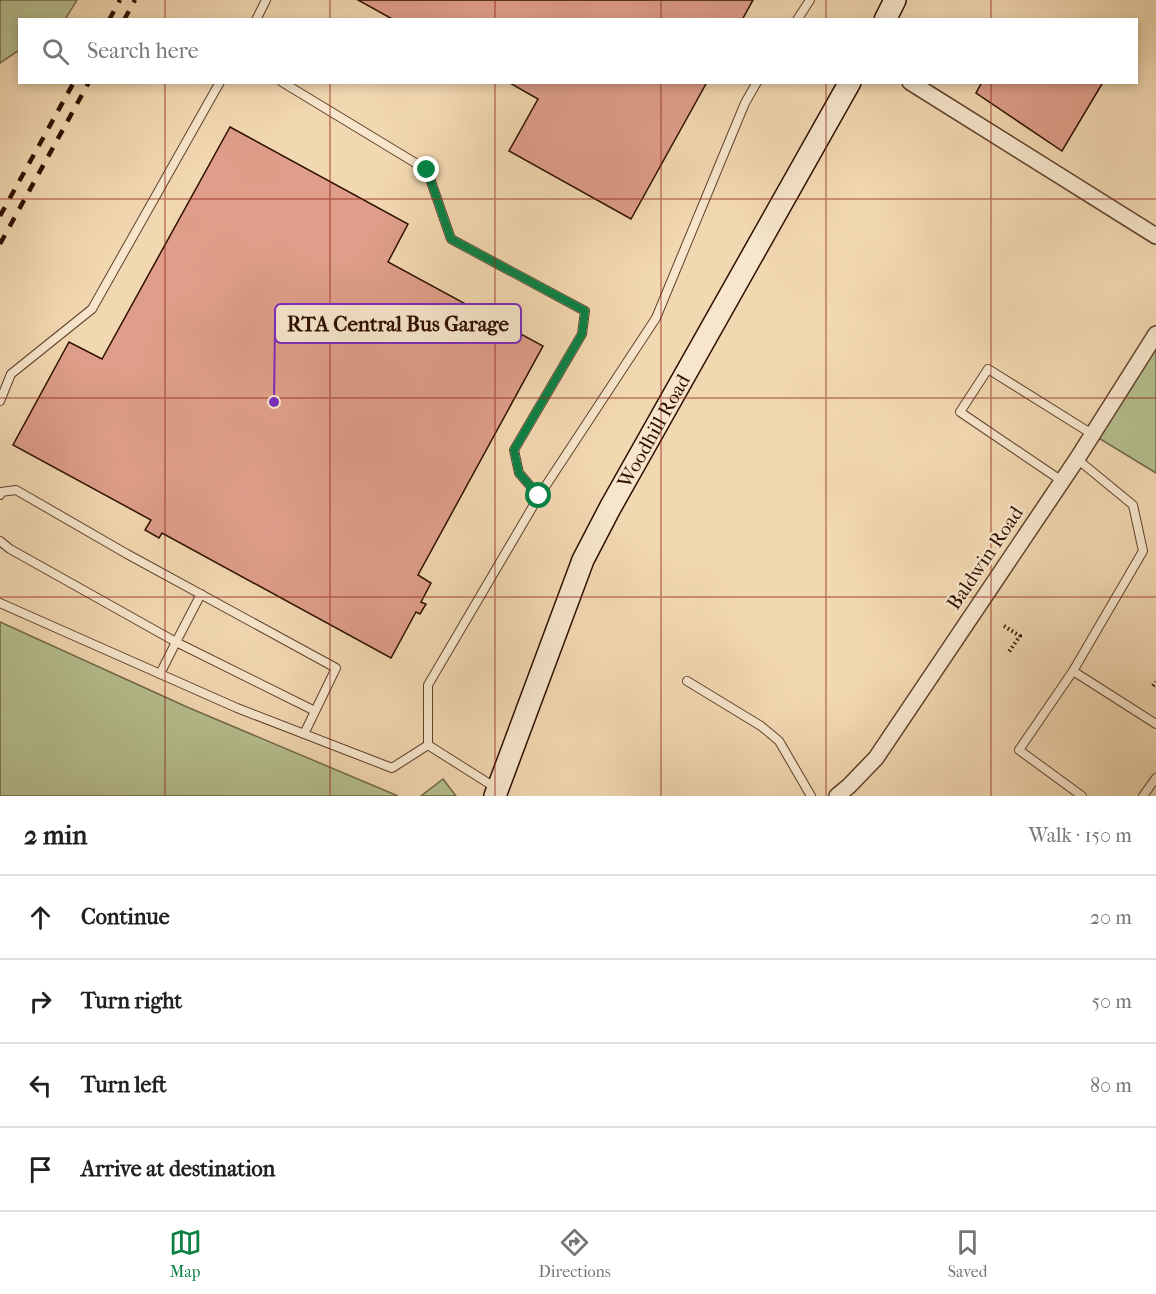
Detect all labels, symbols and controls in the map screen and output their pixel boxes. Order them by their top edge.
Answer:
search box [18,18,1138,84]
icon: search [39,35,72,68]
text: Search here [87,38,199,64]
route end [413,156,439,182]
callout: RTA Central Bus Garage [275,304,521,343]
text: RTA Central Bus Garage [287,312,510,336]
street label: Woodhill Road [612,369,695,493]
route start [525,482,551,508]
street label: Baldwin Road [942,501,1029,614]
text: 2 min [24,820,87,851]
text: Walk · 150 m [1028,824,1132,847]
icon: ahead [24,901,57,934]
text: Continue [81,904,170,930]
text: 20 m [1090,906,1132,929]
icon: right [24,985,57,1018]
text: Turn right [81,988,182,1014]
text: 50 m [1091,990,1132,1013]
icon: left [24,1069,57,1102]
text: Turn left [81,1072,167,1098]
text: 80 m [1090,1074,1132,1097]
icon: arrive [24,1153,57,1186]
text: Arrive at destination [81,1156,275,1182]
tab: Map [169,1226,202,1281]
tab: Directions [539,1226,611,1281]
tab: Saved [948,1226,987,1281]

